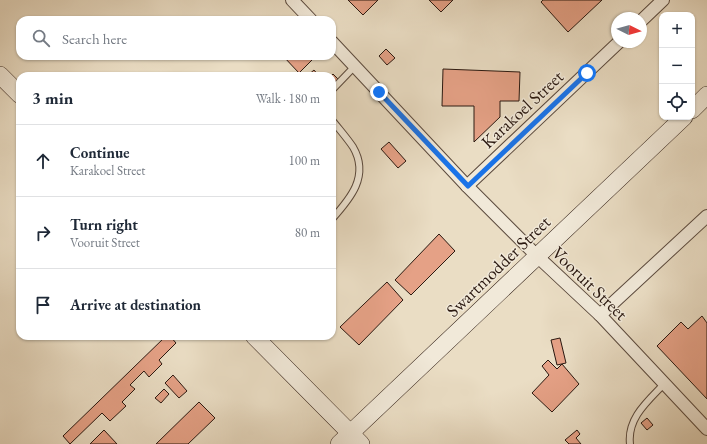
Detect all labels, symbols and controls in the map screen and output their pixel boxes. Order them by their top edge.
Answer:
north arrow [611,12,647,48]
map controls [659,12,695,120]
button: + [659,12,695,48]
search box [16,16,336,60]
icon: search [30,27,52,49]
text: Search here [62,29,127,48]
button: − [659,48,695,84]
route start [578,64,596,82]
street label: Karakoel Street [476,65,568,153]
route end [370,83,388,101]
button: locate [659,84,695,120]
text: 3 min [32,87,73,109]
text: Walk · 180 m [256,90,320,107]
text: Continue [70,143,130,162]
icon: ahead [32,150,54,172]
text: 100 m [289,152,320,169]
text: Karakoel Street [70,162,145,179]
street label: Swartmodder Street [441,210,555,322]
text: Turn right [70,215,138,234]
icon: right [32,222,54,244]
text: 80 m [295,224,320,241]
text: Vooruit Street [70,234,140,251]
street label: Vooruit Street [547,241,633,325]
icon: arrive [32,294,54,316]
text: Arrive at destination [70,295,201,314]

